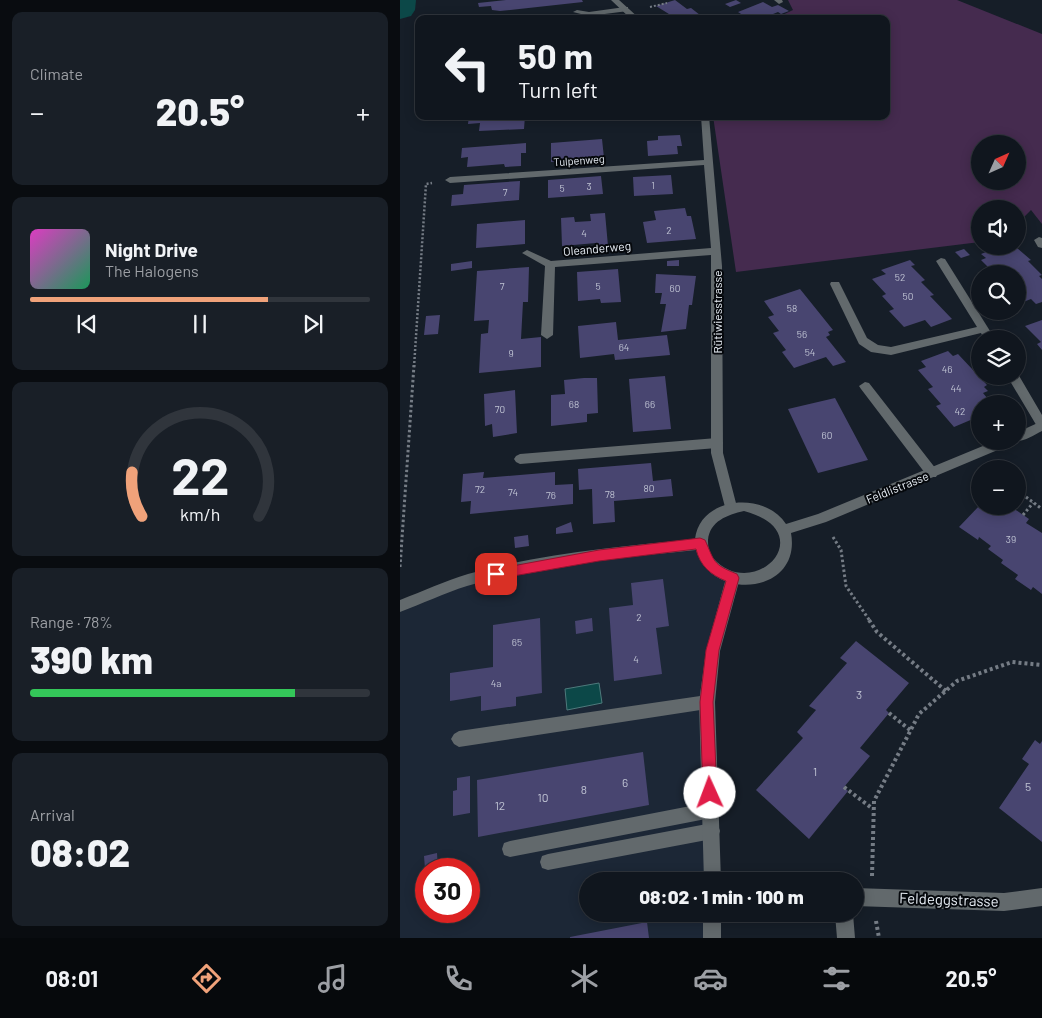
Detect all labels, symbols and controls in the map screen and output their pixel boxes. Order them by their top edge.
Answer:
text: 50 m [518,34,593,76]
icon: left [435,35,500,100]
text: Climate [30,64,83,83]
text: Turn left [518,76,598,102]
text: 20.5° [156,88,244,134]
text: − [30,95,44,129]
text: + [356,95,370,129]
north arrow [971,135,1026,190]
map controls [971,135,1026,515]
street label: Tulpenweg [553,152,605,168]
house number: 1 [651,179,655,191]
house number: 3 [586,180,592,192]
house number: 5 [559,182,565,194]
house number: 7 [503,186,508,198]
button: sound [971,200,1026,255]
house number: 2 [666,224,672,236]
house number: 4 [581,227,587,239]
text: Night Drive [105,238,198,261]
street label: Oleanderweg [563,238,631,258]
text: The Halogens [105,261,199,280]
button: search [971,265,1026,320]
street label: Rütiwiesstrasse [710,270,724,354]
house number: 52 [895,271,905,283]
house number: 7 [500,280,505,292]
house number: 5 [595,280,601,292]
house number: 60 [670,282,680,294]
house number: 50 [903,290,913,302]
house number: 58 [787,302,797,314]
icon: previous [73,310,101,338]
icon: pause [186,310,214,338]
icon: next [299,310,327,338]
house number: 56 [797,328,807,340]
button: layers [971,330,1026,385]
house number: 64 [619,341,629,353]
house number: 54 [805,346,815,358]
house number: 9 [508,347,514,359]
house number: 46 [942,363,952,375]
house number: 44 [950,382,962,394]
button: + [971,395,1026,450]
house number: 68 [569,398,579,410]
house number: 66 [645,398,655,410]
house number: 70 [495,403,505,415]
house number: 42 [955,405,965,417]
house number: 60 [822,429,832,441]
text: 22 [171,443,229,505]
button: − [971,460,1026,515]
street label: Feldlistrasse [864,468,930,506]
house number: 80 [644,482,654,494]
house number: 72 [475,483,485,495]
house number: 74 [508,486,518,498]
house number: 78 [605,488,615,500]
house number: 76 [546,489,556,501]
text: km/h [180,503,220,525]
house number: 39 [1006,533,1016,545]
pin [475,553,517,595]
icon: arrive [482,560,510,588]
house number: 2 [636,611,642,623]
text: Range · 78% [30,612,113,631]
text: 390 km [30,636,153,682]
house number: 65 [512,636,522,648]
house number: 4 [633,653,639,665]
house number: 4a [491,677,501,689]
house number: 3 [856,687,862,701]
house number: 1 [813,764,817,778]
position arrow [683,766,735,818]
house number: 6 [622,775,628,789]
house number: 5 [1025,779,1031,793]
house number: 8 [581,782,587,796]
house number: 10 [538,790,548,804]
house number: 12 [495,798,505,812]
text: Arrival [30,805,75,824]
text: 08:02 [30,829,130,875]
speed limit sign: 30 [415,858,480,923]
text: 08:02 · 1 min · 100 m [639,885,804,908]
street label: Feldeggstrasse [899,888,999,910]
icon: directions [189,961,224,996]
icon: music [315,961,350,996]
icon: phone [441,961,476,996]
icon: climate [567,961,602,996]
icon: car [693,961,728,996]
icon: filters [819,961,854,996]
text: 08:01 [46,965,98,991]
text: 20.5° [946,965,996,991]

